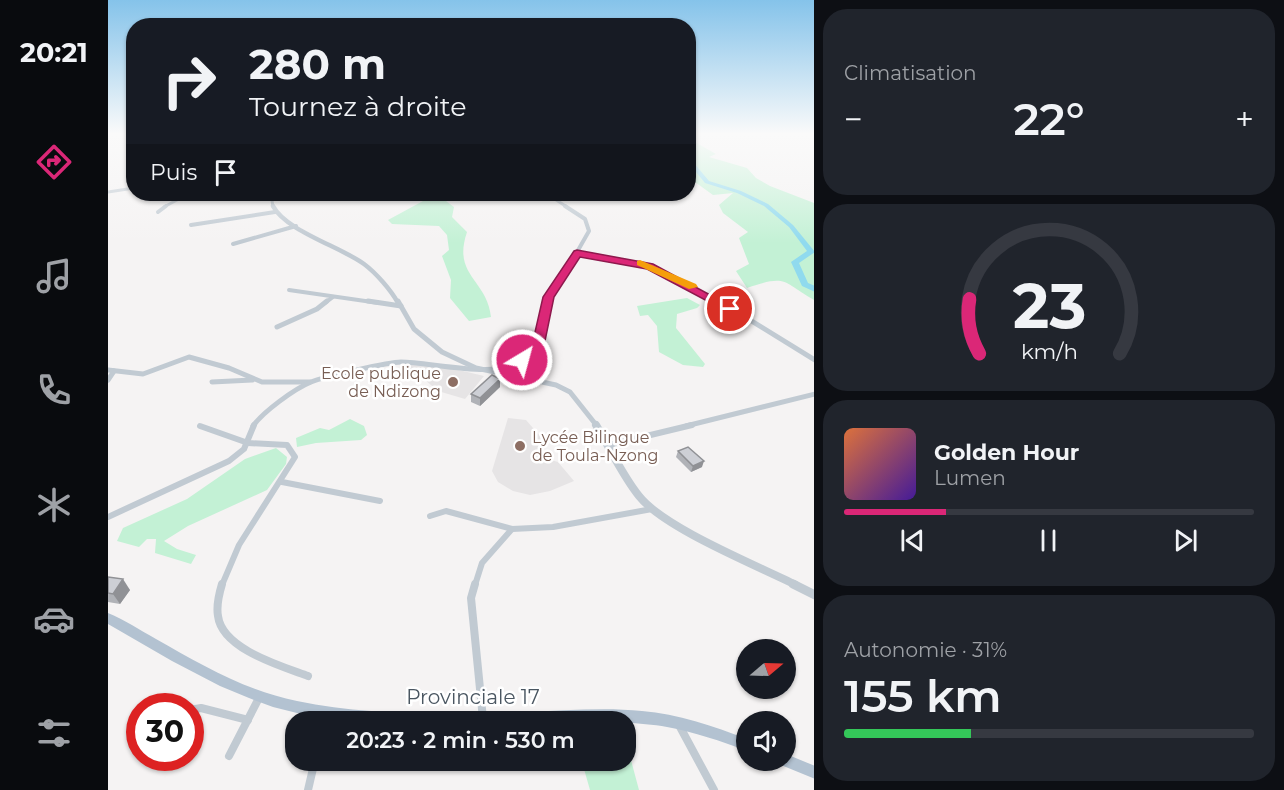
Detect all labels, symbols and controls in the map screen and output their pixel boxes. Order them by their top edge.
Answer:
text: 20:21 [20,36,88,69]
text: 280 m [249,38,386,90]
icon: right [150,42,228,120]
text: Climatisation [844,61,977,85]
text: Tournez à droite [249,90,467,123]
text: 22° [1013,91,1085,146]
text: − [844,99,863,139]
text: + [1235,99,1254,139]
icon: directions [33,141,75,183]
icon: arrive [209,156,242,189]
text: Puis [150,159,197,186]
icon: music [33,255,75,297]
text: 23 [1012,269,1086,345]
pin [704,283,755,334]
icon: arrive [713,292,746,325]
position arrow [490,328,554,392]
text: km/h [1020,339,1078,365]
place label: Ecole publique de Ndizong [321,364,441,401]
icon: phone [33,369,75,411]
marker: Ecole publique de Ndizong [446,375,460,389]
place label: Lycée Bilingue de Toula-Nzong [532,428,659,465]
marker: Lycée Bilingue de Toula-Nzong [513,439,527,453]
text: Golden Hour [934,439,1079,466]
text: Lumen [934,466,1006,490]
icon: climate [33,484,75,526]
icon: previous [896,524,929,557]
icon: pause [1032,524,1065,557]
icon: next [1169,524,1202,557]
icon: car [33,598,75,640]
text: Autonomie · 31% [844,638,1007,662]
north arrow [736,639,796,699]
map controls [736,639,796,771]
text: 155 km [844,668,1002,723]
street label: Provinciale 17 [406,685,540,709]
speed limit sign: 30 [126,693,204,771]
button: sound [736,711,796,771]
icon: filters [33,712,75,754]
text: 20:23 · 2 min · 530 m [346,727,575,754]

